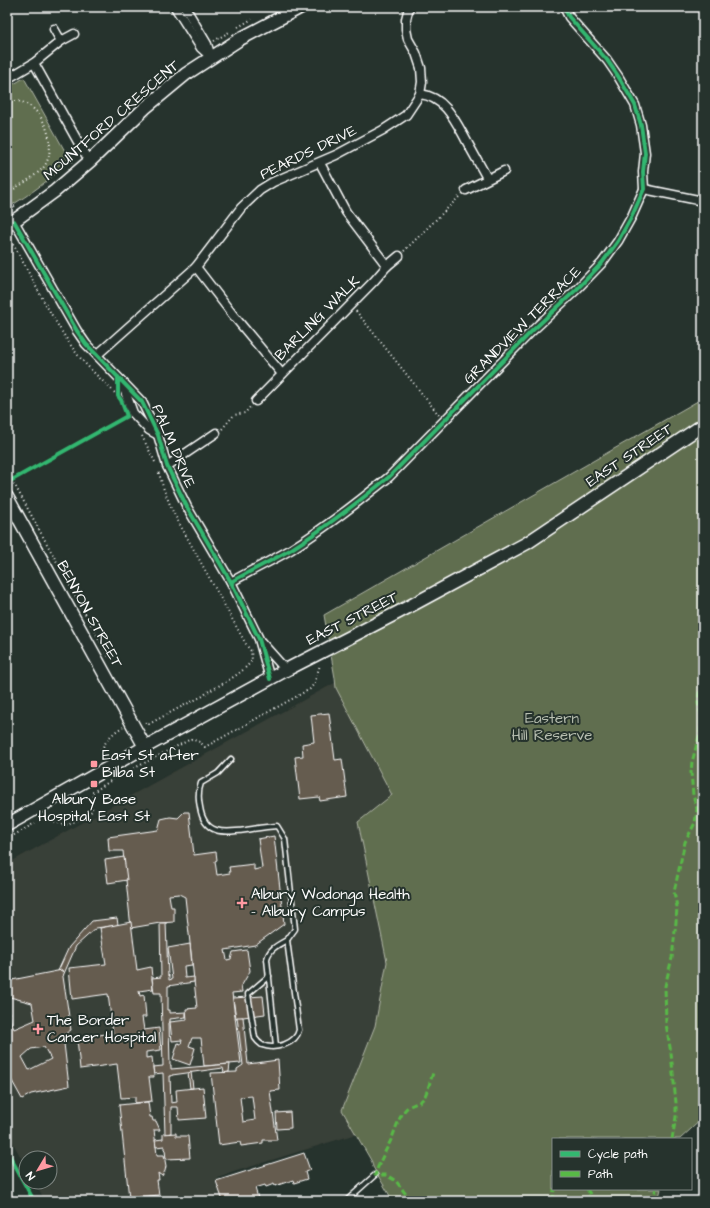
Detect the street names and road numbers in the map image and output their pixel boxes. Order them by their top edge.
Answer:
street label: MOUNTFORD CRESCENT [39,55,185,186]
street label: PEARDS DRIVE [256,120,360,185]
street label: GRANDVIEW TERRACE [459,262,586,389]
street label: BARLING WALK [270,271,365,366]
street label: PALM DRIVE [146,401,201,491]
street label: EAST STREET [582,418,677,492]
street label: BENYON STREET [51,557,128,672]
street label: EAST STREET [303,586,402,651]

